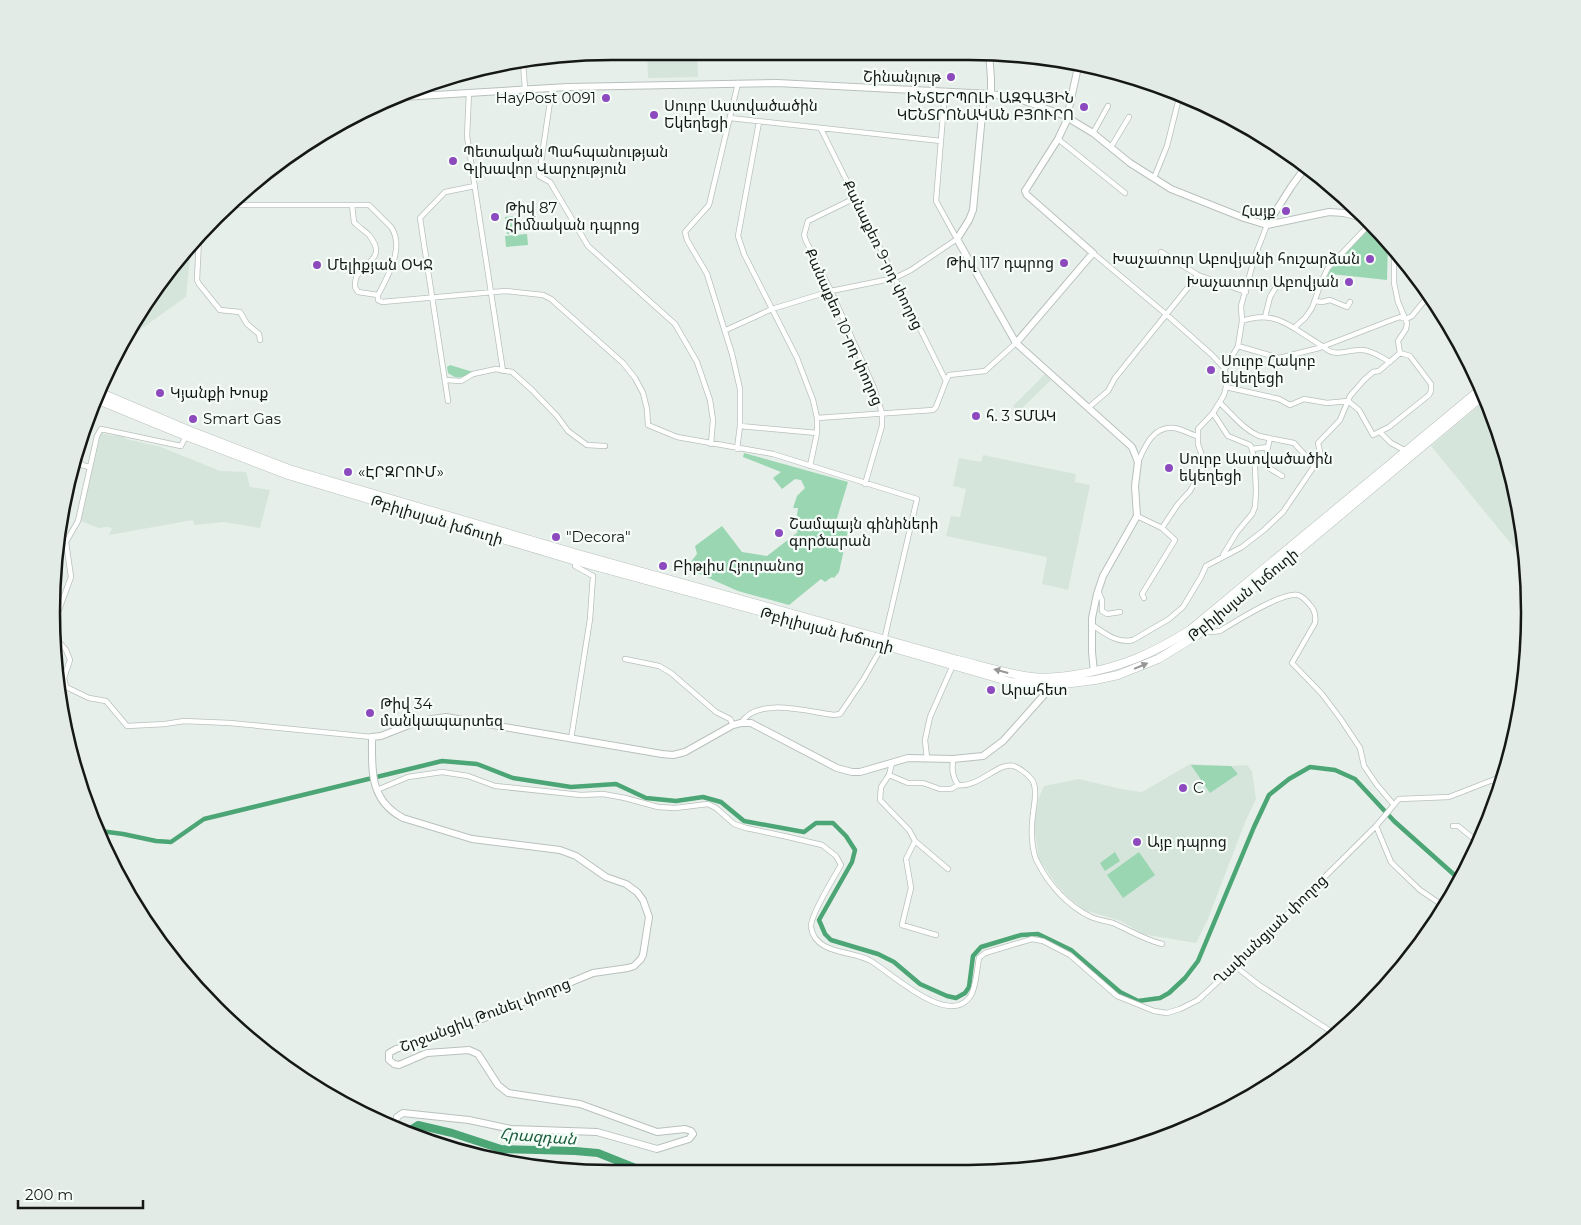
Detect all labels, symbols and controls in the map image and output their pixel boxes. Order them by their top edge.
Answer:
place label: Շինանյութ [863,67,942,86]
marker: Շինանյութ [945,71,957,83]
place label: HayPost 0091 [495,88,596,107]
place label: ԻՆՏԵՐՊՈԼԻ ԱԶԳԱՅԻՆ ԿԵՆՏՐՈՆԱԿԱՆ ԲՅՈՒՐՈ [897,88,1074,124]
marker: HayPost 0091 [600,92,612,104]
place label: Սուրբ Աստվածածին Եկեղեցի [664,96,818,132]
marker: ԻՆՏԵՐՊՈԼԻ ԱԶԳԱՅԻՆ ԿԵՆՏՐՈՆԱԿԱՆ ԲՅՈՒՐՈ [1078,101,1090,113]
marker: Սուրբ Աստվածածին Եկեղեցի [648,109,660,121]
place label: Պետական Պահպանության Գլխավոր Վարչություն [463,142,668,178]
marker: Պետական Պահպանության Գլխավոր Վարչություն [447,155,459,167]
street label: Քանաքեռ 9-րդ փողոց [839,177,928,333]
place label: Թիվ 87 Հիմնական դպրոց [505,198,640,234]
place label: Հայք [1241,201,1276,220]
marker: Հայք [1280,205,1292,217]
marker: Թիվ 87 Հիմնական դպրոց [489,211,501,223]
street label: Քանաքեռ 10-րդ փողոց [801,245,888,408]
place label: Խաչատուր Աբովյանի հուշարձան [1112,249,1360,268]
place label: Թիվ 117 դպրոց [946,253,1054,272]
marker: Խաչատուր Աբովյանի հուշարձան [1364,253,1376,265]
place label: Մելիքյան ՕԿՋ [327,255,433,274]
marker: Թիվ 117 դպրոց [1058,257,1070,269]
marker: Մելիքյան ՕԿՋ [311,259,323,271]
place label: Խաչատուր Աբովյան [1187,272,1339,291]
marker: Խաչատուր Աբովյան [1343,276,1355,288]
place label: Սուրբ Հակոբ եկեղեցի [1221,351,1316,387]
marker: Սուրբ Հակոբ եկեղեցի [1205,364,1217,376]
place label: Կյանքի Խոսք [170,383,268,402]
marker: Կյանքի Խոսք [154,387,166,399]
place label: հ. 3 ՏՄԱԿ [986,406,1056,425]
place label: Smart Gas [203,409,281,428]
marker: հ. 3 ՏՄԱԿ [970,410,982,422]
marker: Smart Gas [187,413,199,425]
place label: Սուրբ Աստվածածին եկեղեցի [1179,449,1333,485]
place label: «ԷՐԶՐՈՒՄ» [358,462,444,481]
marker: Սուրբ Աստվածածին եկեղեցի [1163,462,1175,474]
marker: «ԷՐԶՐՈՒՄ» [342,466,354,478]
street label: Թբիլիսյան խճուղի [369,490,506,549]
place label: Շամպայն գինիների գործարան [789,514,938,550]
place label: "Decora" [566,527,631,546]
marker: Շամպայն գինիների գործարան [773,527,785,539]
marker: "Decora" [550,531,562,543]
street label: Թբիլիսյան խճուղի [1183,544,1302,645]
place label: Բիթլիս Հյուրանոց [673,556,804,575]
marker: Բիթլիս Հյուրանոց [657,560,669,572]
street label: Թբիլիսյան խճուղի [758,603,896,656]
one-way arrow [1134,662,1148,670]
one-way arrow [993,667,1009,675]
place label: Արահետ [1001,680,1068,699]
marker: Արահետ [985,684,997,696]
place label: Թիվ 34 մանկապարտեզ [380,694,504,730]
marker: Թիվ 34 մանկապարտեզ [364,707,376,719]
place label: C [1193,778,1204,797]
marker: C [1177,782,1189,794]
place label: Այբ դպրոց [1147,832,1227,851]
marker: Այբ դպրոց [1131,836,1143,848]
street label: Ղափանցյան փողոց [1209,870,1331,989]
street label: Շրջանցիկ Թունել փողոց [397,973,573,1056]
water label: Հրազդան [499,1124,578,1149]
scale bar [18,1178,142,1210]
text: 200 m [25,1185,73,1204]

